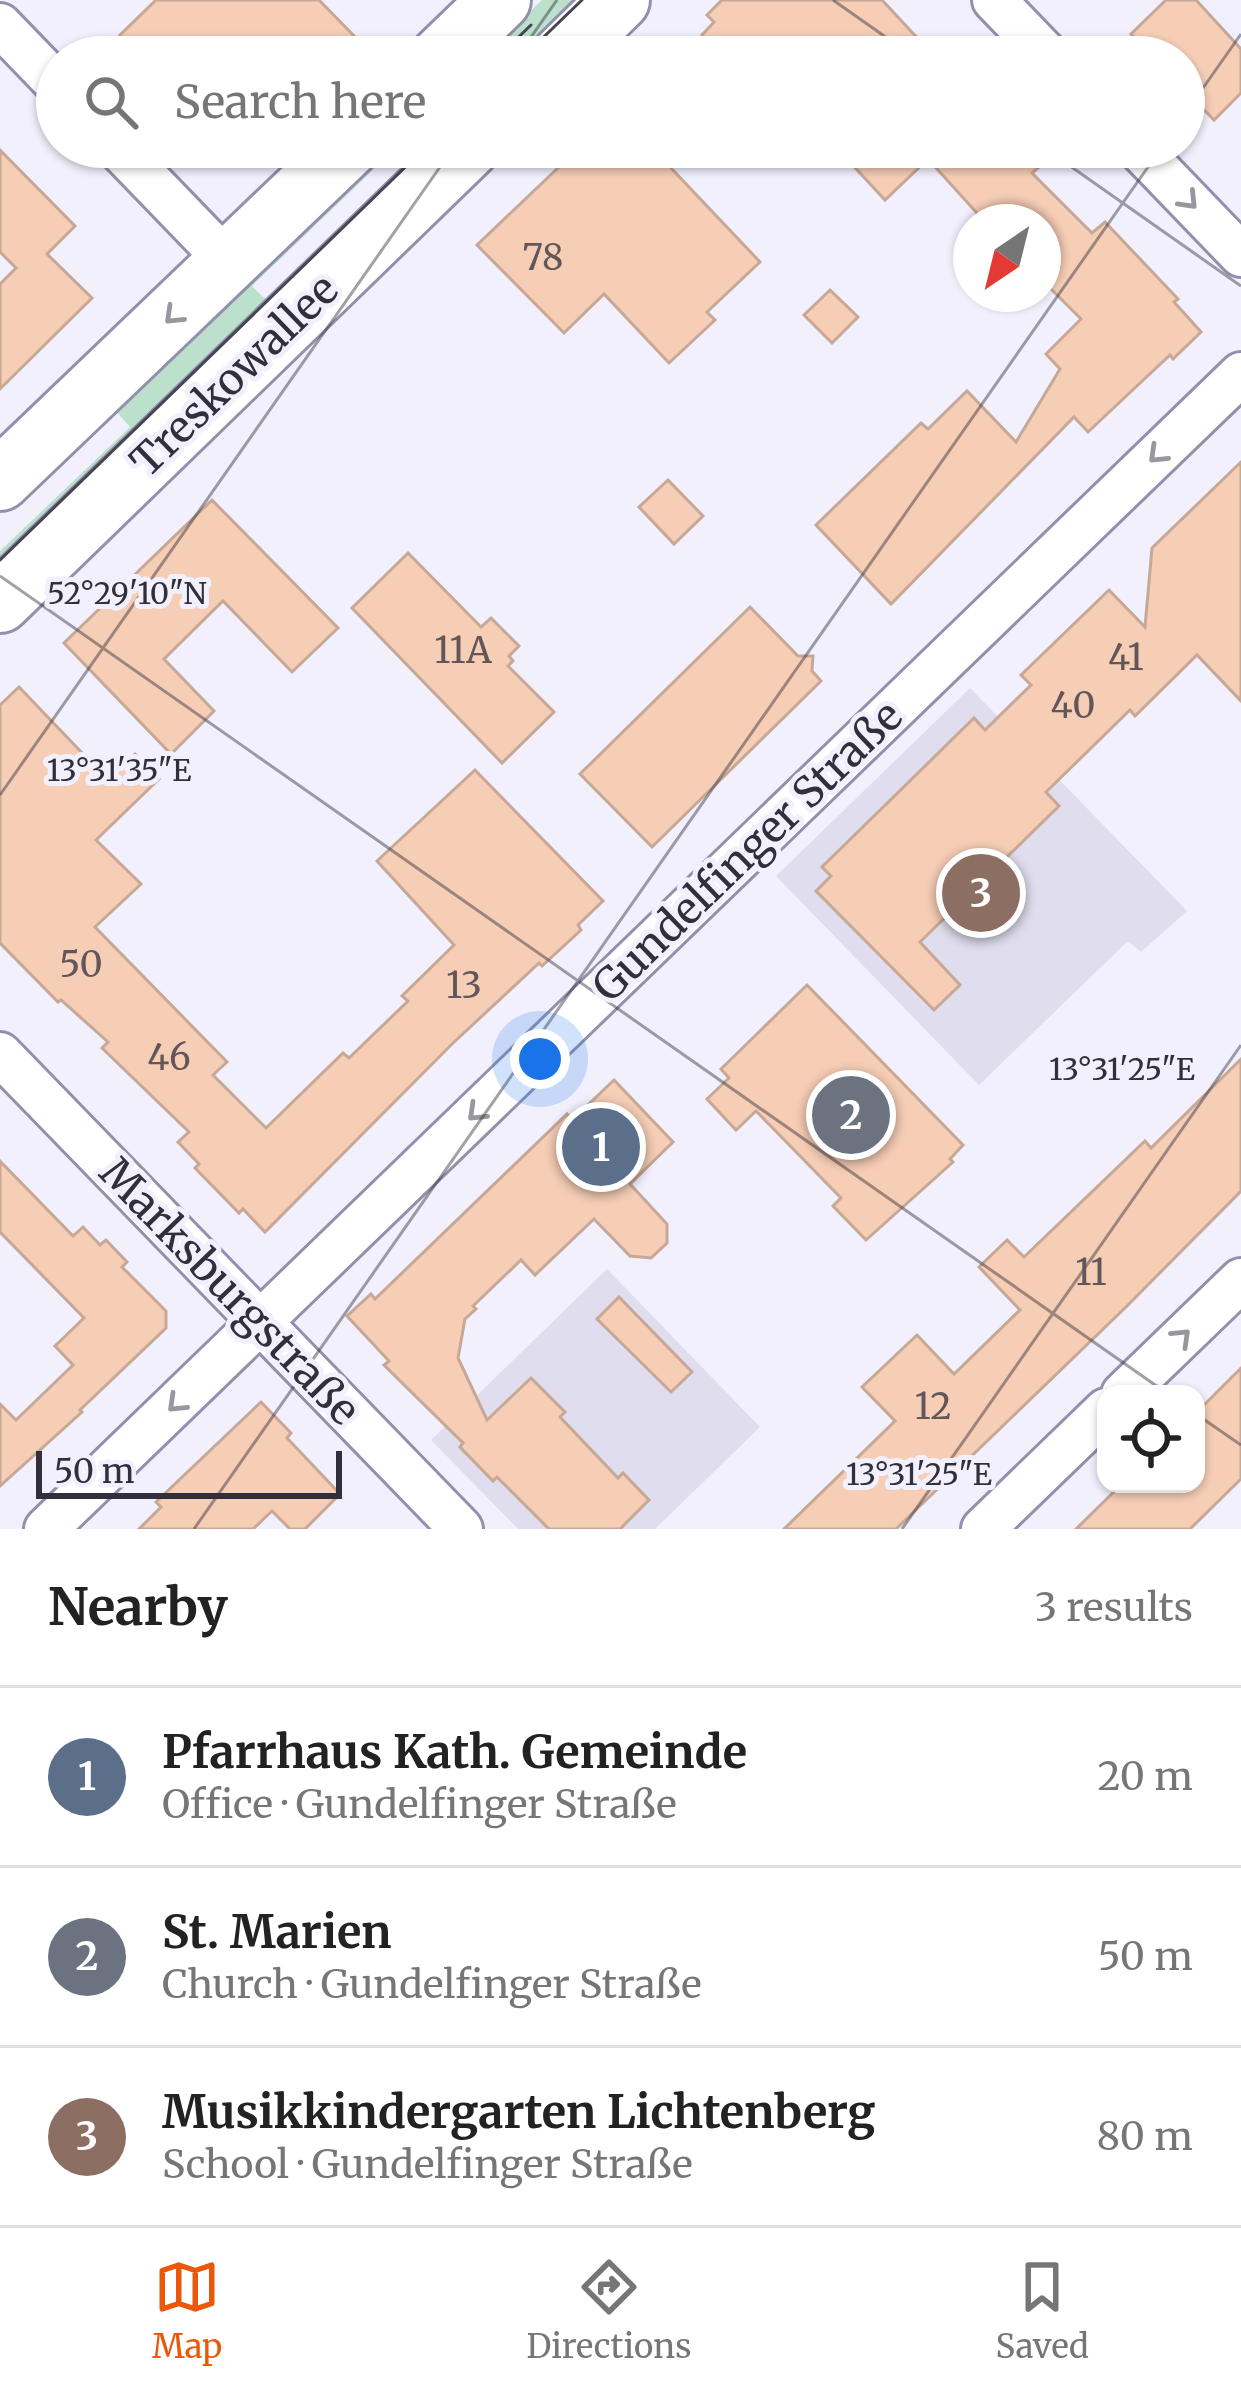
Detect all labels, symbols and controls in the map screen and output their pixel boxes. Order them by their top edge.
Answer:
search box [36,36,1205,168]
icon: search [78,69,144,135]
text: Search here [174,74,426,130]
one-way arrow [1174,187,1196,209]
north arrow [953,204,1061,312]
house number: 78 [523,235,563,280]
street label: Treskowallee [120,263,348,487]
one-way arrow [166,301,187,323]
one-way arrow [1149,440,1171,462]
text: 52°29'10"N [47,574,207,612]
house number: 11A [434,628,492,673]
house number: 41 [1108,635,1144,680]
house number: 40 [1051,683,1095,728]
street label: Gundelfinger Straße [581,690,913,1013]
text: 13°31'35"E [47,751,191,789]
pin: 3 [942,848,1020,938]
house number: 50 [59,942,103,987]
house number: 13 [446,963,482,1008]
your location [510,1029,570,1089]
house number: 46 [147,1035,191,1080]
text: 13°31'25"E [1049,1050,1195,1088]
pin: 2 [812,1070,890,1160]
one-way arrow [468,1099,490,1121]
pin: 1 [562,1102,640,1192]
street label: Marksburgstraße [88,1147,371,1436]
house number: 11 [1075,1250,1107,1295]
one-way arrow [1168,1330,1190,1352]
house number: 12 [914,1384,952,1429]
map controls [1097,1385,1205,1493]
button: locate [1097,1385,1205,1493]
one-way arrow [168,1389,190,1411]
scale bar [36,1445,342,1498]
text: 50 m [54,1451,135,1492]
text: 13°31'25"E [846,1455,992,1493]
text: Nearby [48,1575,228,1639]
text: 3 results [1035,1583,1193,1632]
text: Pfarrhaus Kath. Gemeinde [162,1724,747,1780]
text: 1 [78,1752,96,1801]
text: 20 m [1098,1752,1193,1801]
text: Office · Gundelfinger Straße [162,1780,677,1829]
text: St. Marien [162,1904,392,1960]
text: 2 [76,1932,98,1981]
text: 50 m [1098,1932,1193,1981]
text: Church · Gundelfinger Straße [162,1960,702,2009]
text: Musikkindergarten Lichtenberg [162,2084,875,2140]
text: 3 [76,2112,98,2161]
text: 80 m [1097,2112,1193,2161]
text: School · Gundelfinger Straße [162,2140,693,2189]
tab: Map [152,2254,222,2367]
tab: Directions [526,2254,691,2367]
tab: Saved [995,2254,1089,2367]

